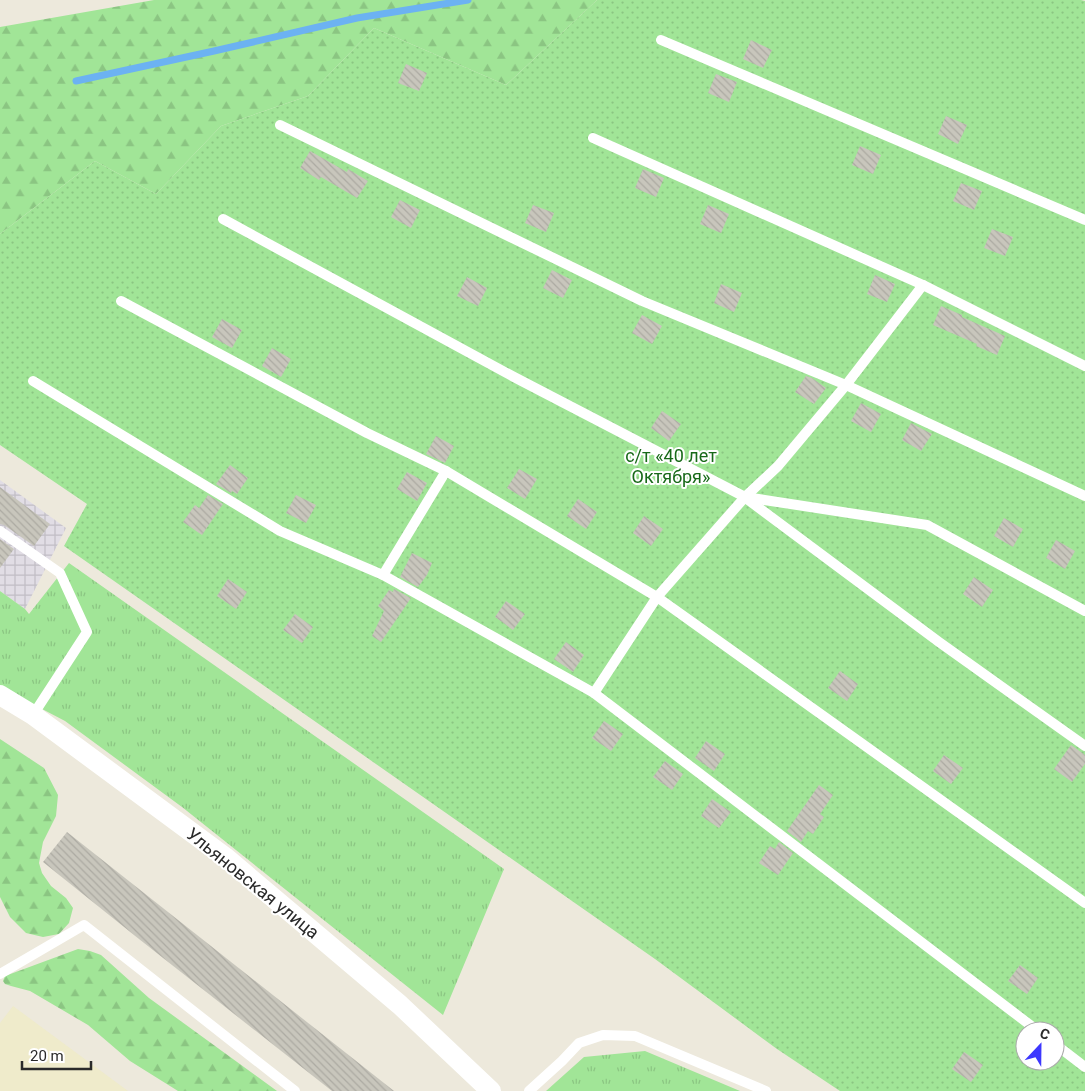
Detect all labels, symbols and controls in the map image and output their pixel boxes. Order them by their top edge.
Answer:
park label: с/т «40 лет Октября» [625,445,717,487]
street label: Ульяновская улица [183,823,323,943]
north arrow [1015,1021,1065,1071]
text: С [1038,1025,1052,1043]
scale bar [22,1038,91,1070]
text: 20 m [30,1047,64,1065]

